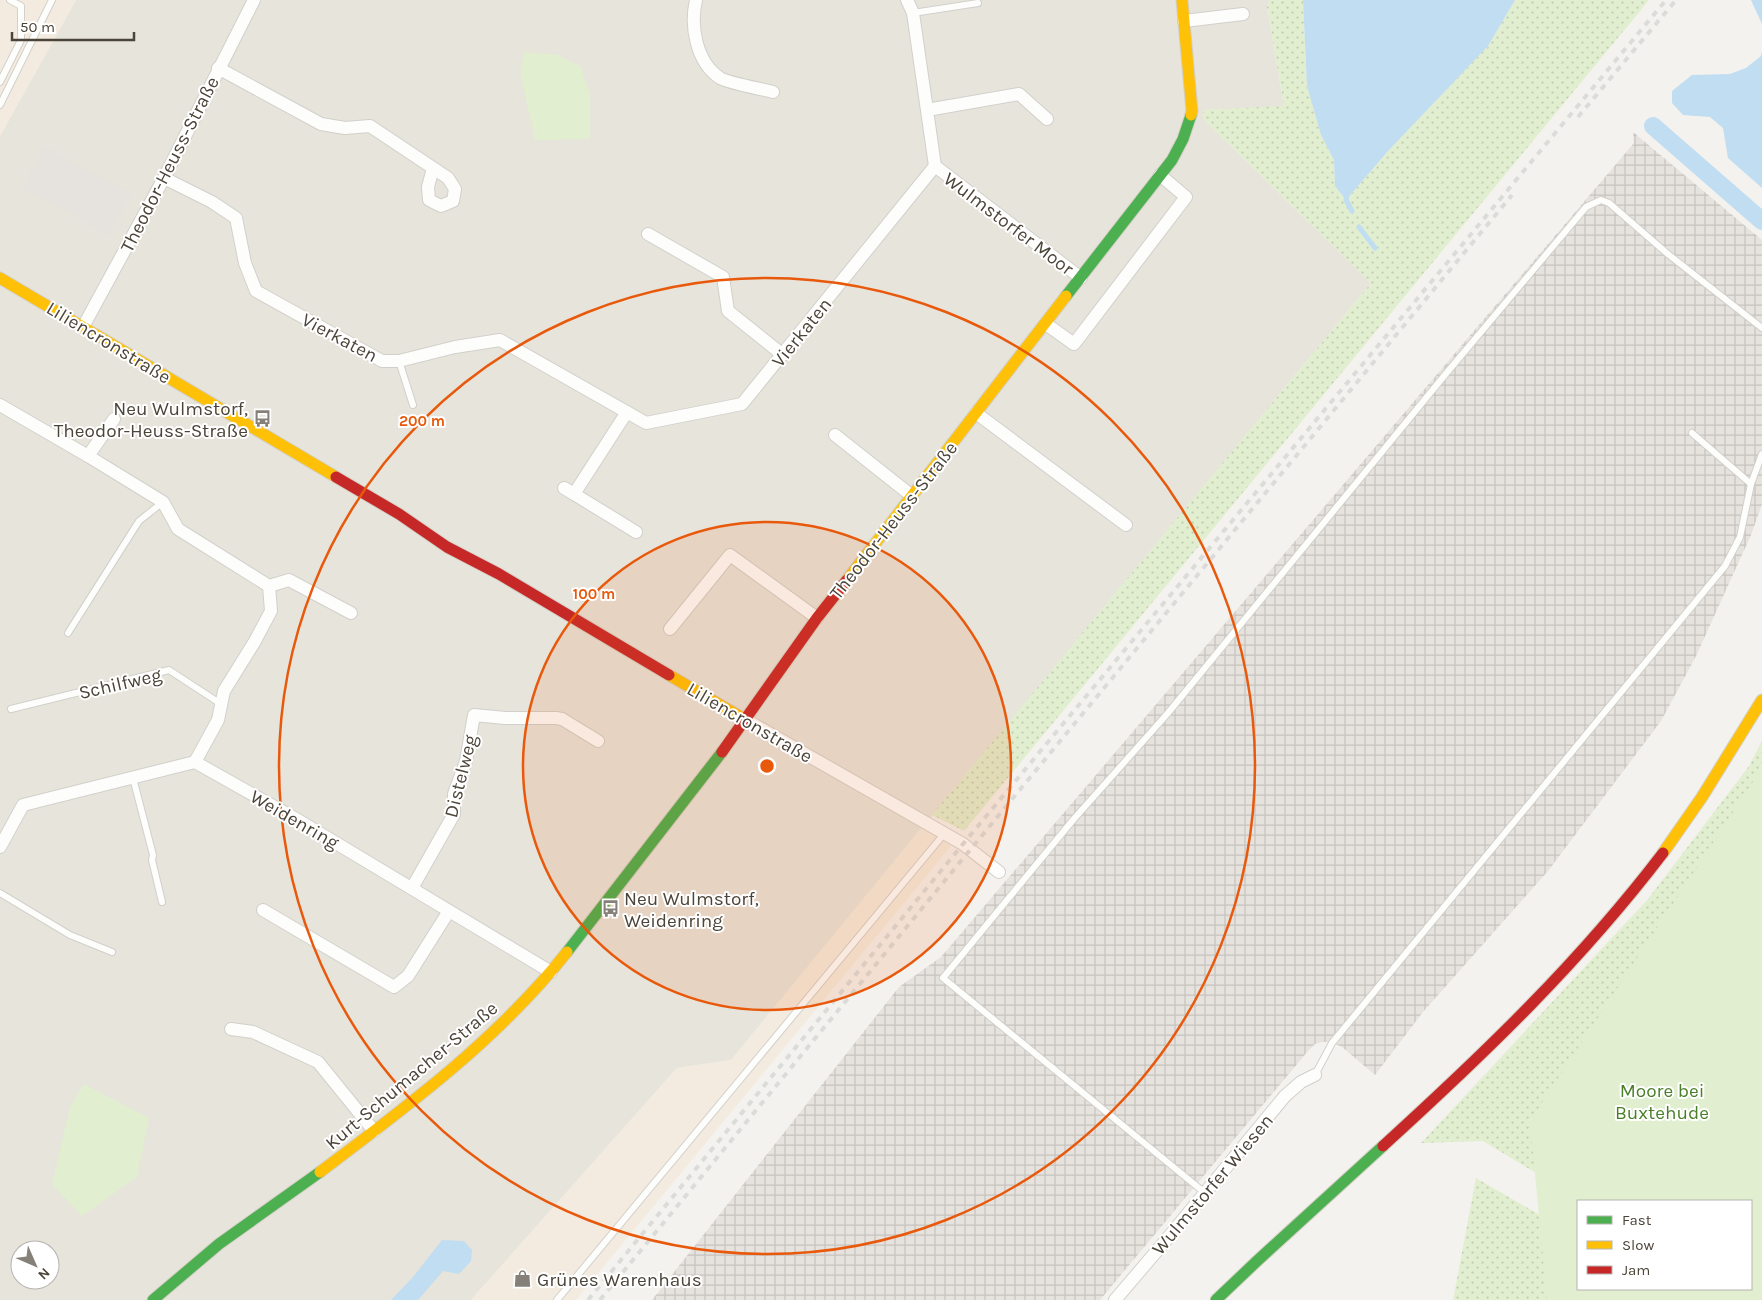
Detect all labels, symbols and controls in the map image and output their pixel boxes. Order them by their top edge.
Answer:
scale bar [12,10,135,42]
text: 50 m [20,18,55,36]
street label: Theodor-Heuss-Straße [116,73,224,256]
street label: Wulmstorfer Moor [939,168,1078,280]
street label: Vierkaten [767,294,836,372]
street label: Liliencronstraße [42,297,175,389]
street label: Vierkaten [298,309,381,367]
place label: Neu Wulmstorf, Theodor-Heuss-Straße [54,398,248,442]
bus stop icon: Neu Wulmstorf, Theodor-Heuss-Straße [252,409,272,429]
text: 200 m [399,412,445,430]
street label: Theodor-Heuss-Straße [825,437,962,604]
text: 100 m [573,585,615,603]
street label: Schilfweg [77,664,164,704]
street label: Liliencronstraße [683,678,816,768]
street label: Distelweg [440,732,482,820]
centre of rings [758,757,776,775]
street label: Weidenring [246,786,343,854]
place label: Neu Wulmstorf, Weidenring [624,888,759,932]
bus stop icon: Neu Wulmstorf, Weidenring [600,899,620,919]
street label: Kurt-Schumacher-Straße [321,997,502,1154]
park label: Moore bei Buxtehude [1615,1080,1709,1124]
street label: Wulmstorfer Wiesen [1148,1110,1278,1259]
legend [1577,1200,1752,1290]
text: Fast [1622,1211,1652,1229]
text: Slow [1622,1236,1654,1254]
north arrow [10,1240,60,1290]
text: Jam [1622,1261,1650,1279]
text: N [34,1264,53,1283]
shop icon: Grünes Warenhaus [513,1269,533,1289]
place label: Grünes Warenhaus [537,1269,702,1291]

